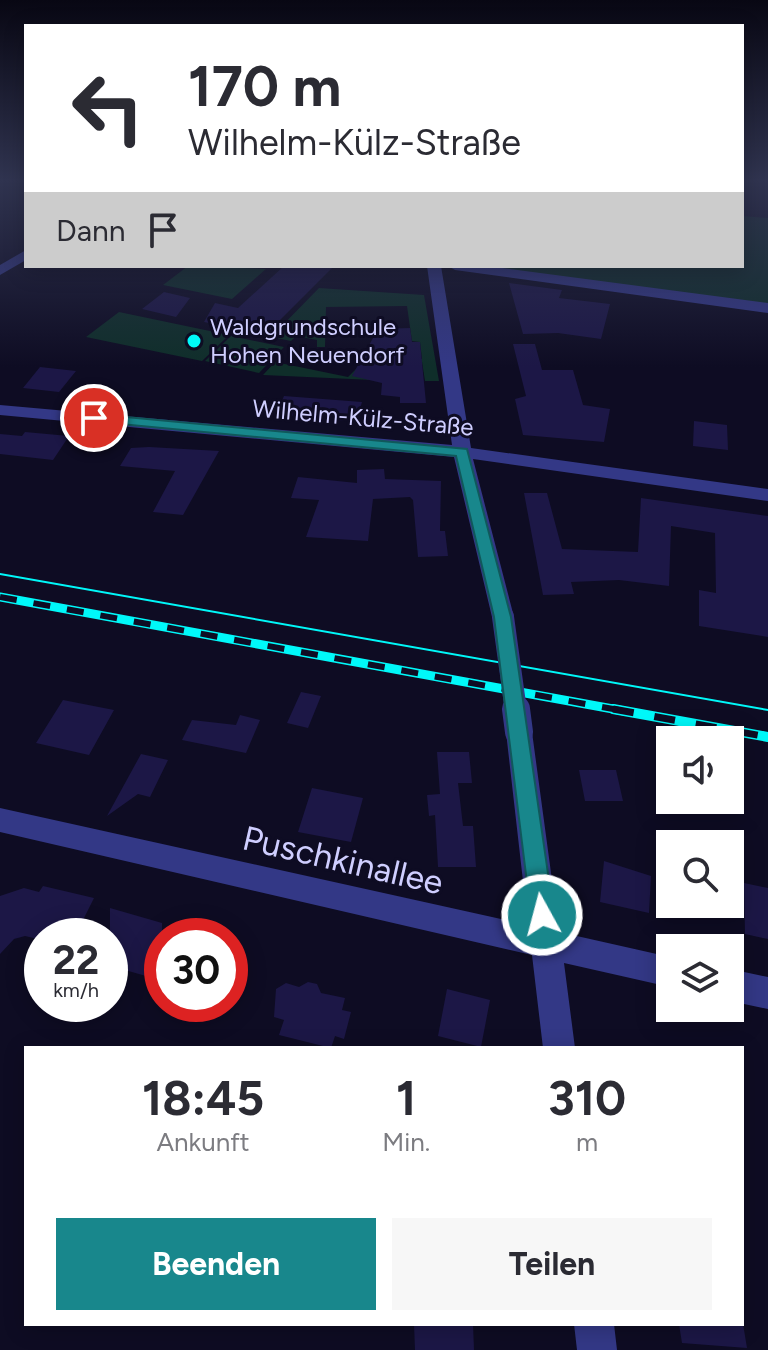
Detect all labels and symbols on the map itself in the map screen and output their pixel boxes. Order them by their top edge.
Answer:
place label: Waldgrundschule Hohen Neuendorf [210,312,404,369]
marker: Waldgrundschule Hohen Neuendorf [185,332,203,350]
pin [60,384,128,452]
street label: Wilhelm-Külz-Straße [251,393,475,442]
street label: Puschkinallee [239,818,447,903]
position arrow [500,873,584,957]
speed limit sign: 30 [144,918,248,1022]

